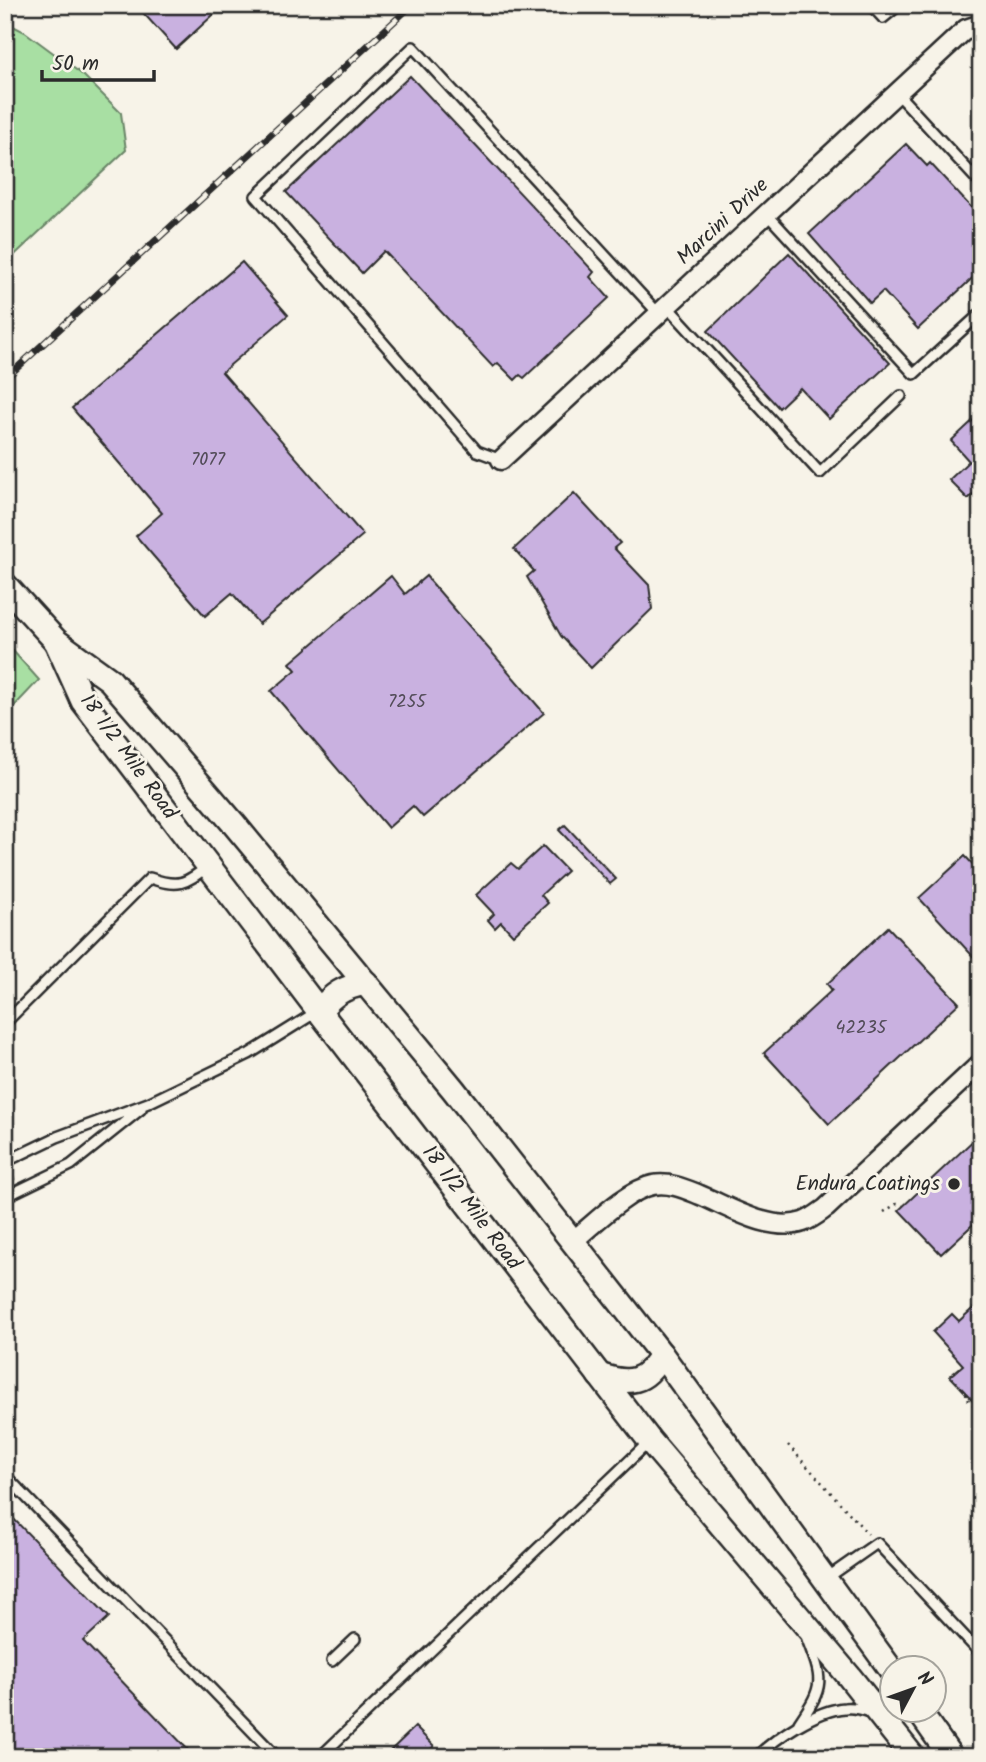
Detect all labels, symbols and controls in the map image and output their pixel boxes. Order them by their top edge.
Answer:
scale bar [42,38,154,82]
text: 50 m [52,48,99,81]
street label: Marcini Drive [669,170,777,274]
house number: 7077 [191,446,226,475]
street label: 18 1/2 Mile Road [71,687,185,827]
house number: 7255 [388,688,427,717]
house number: 42235 [836,1014,888,1043]
street label: 18 1/2 Mile Road [413,1139,529,1278]
place label: Endura Coatings [796,1168,940,1201]
marker: Endura Coatings [946,1176,962,1192]
north arrow [878,1654,948,1724]
text: N [909,1665,940,1694]

